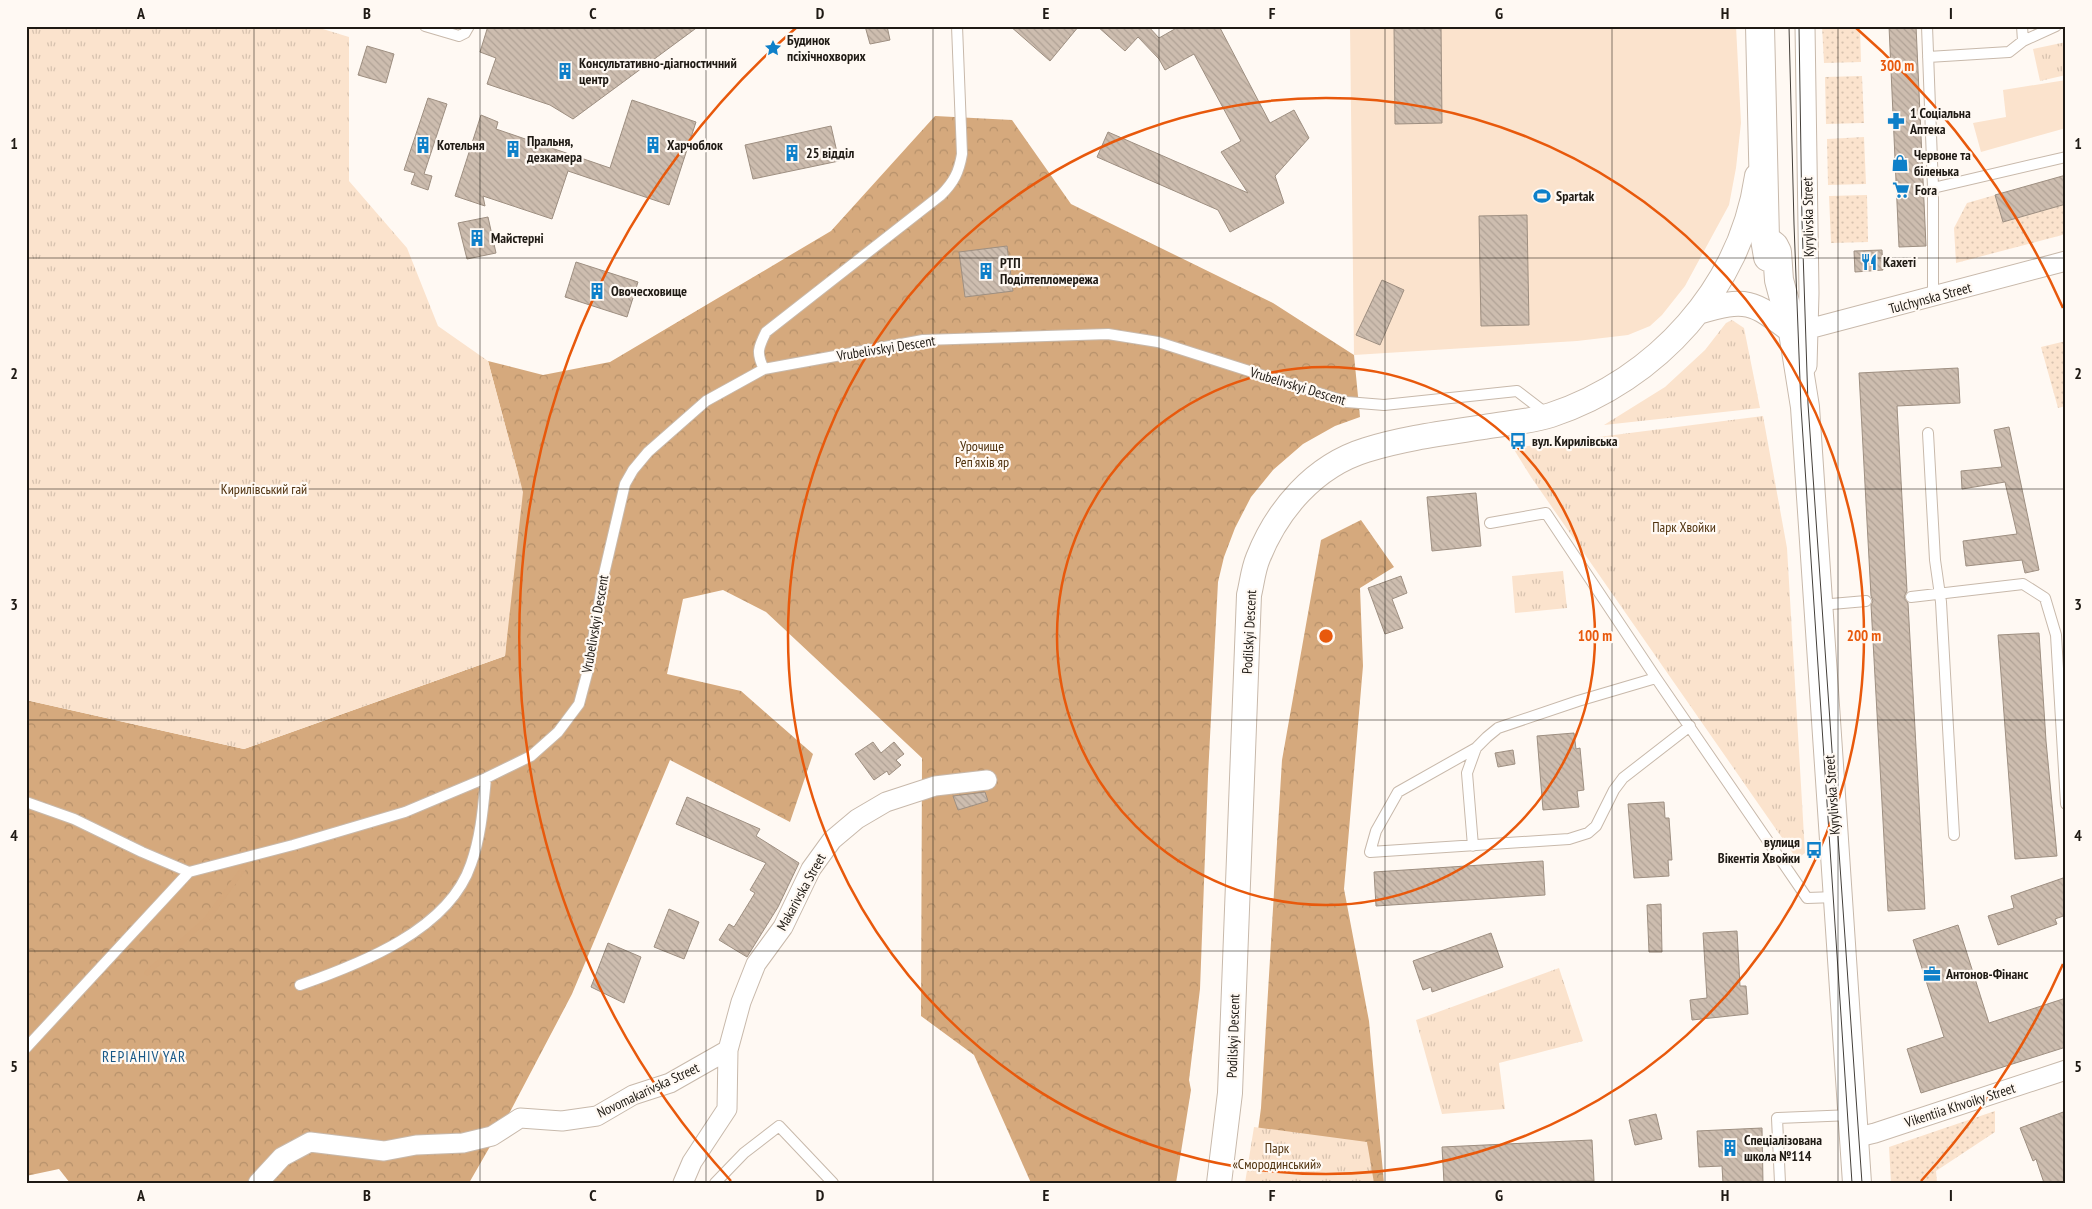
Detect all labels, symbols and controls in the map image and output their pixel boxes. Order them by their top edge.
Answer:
text: A [136,3,146,23]
text: B [363,3,371,23]
text: C [589,3,597,23]
text: D [816,3,825,23]
text: E [1043,3,1050,23]
text: F [1269,3,1276,23]
text: G [1495,3,1503,23]
text: H [1721,3,1729,23]
text: I [1949,3,1953,23]
place label: Будинок псіхічнохворих [787,31,866,65]
place icon: Будинок псіхічнохворих [763,38,783,58]
place label: Консультативно-діагностичний центр [579,54,737,88]
text: 300 m [1880,56,1914,75]
building icon: Консультативно-діагностичний центр [555,61,575,81]
place label: 1 Соціальна Аптека [1909,104,1971,138]
pharmacy icon: 1 Соціальна Аптека [1886,111,1906,131]
place label: Пральня, дезкамера [526,132,582,166]
text: 1 [10,133,18,153]
text: 1 [2074,133,2082,153]
building icon: Котельня [413,135,433,155]
building icon: Харчоблок [643,135,663,155]
place label: Котельня [437,136,485,154]
place label: Харчоблок [667,136,723,154]
building icon: Пральня, дезкамера [503,139,523,159]
building icon: 25 відділ [782,143,802,163]
place label: 25 відділ [806,144,854,162]
place label: Червоне та біленька [1914,146,1971,180]
shop icon: Червоне та біленька [1890,153,1910,173]
street label: Kyrylivska Street [1798,177,1818,257]
supermarket icon: Fora [1891,180,1911,200]
place label: Fora [1915,181,1937,199]
sports icon: Spartak [1532,186,1552,206]
place label: Spartak [1556,187,1594,205]
building icon: Майстерні [467,228,487,248]
place label: Майстерні [491,229,544,247]
restaurant icon: Кахеті [1859,252,1879,272]
place label: Кахеті [1883,253,1916,271]
place label: РТП Поділтепломережа [1000,254,1099,288]
building icon: РТП Поділтепломережа [976,261,996,281]
street label: Tulchynska Street [1887,278,1973,318]
building icon: Овочесховище [587,281,607,301]
place label: Овочесховище [611,282,687,300]
street label: Vrubelivskyi Descent [835,331,937,365]
text: 2 [10,363,18,383]
street label: Vrubelivskyi Descent [1247,363,1348,409]
text: 2 [2074,363,2082,383]
bus stop icon: вул. Кирилівська [1508,431,1528,451]
place label: вул. Кирилівська [1532,432,1618,450]
park label: Урочище Реп'яхів яр [955,437,1009,471]
park label: Кирилівський гай [221,480,307,498]
park label: Парк Хвойки [1652,518,1716,536]
street label: Vrubelivskyi Descent [577,573,613,675]
street label: Podilskyi Descent [1238,589,1260,674]
text: 3 [10,594,18,614]
text: 3 [2074,594,2082,614]
text: 100 m [1578,626,1612,645]
text: 200 m [1847,626,1881,645]
centre of rings [1317,627,1335,645]
street label: Kyrylivska Street [1820,754,1844,836]
text: 4 [10,825,18,845]
text: 4 [2074,825,2082,845]
place label: вулиця Вікентія Хвойки [1718,833,1800,867]
bus stop icon: вулиця Вікентія Хвойки [1804,840,1824,860]
street label: Makarivska Street [772,850,830,934]
office icon: Антонов-Фінанс [1922,964,1942,984]
place label: Антонов-Фінанс [1945,965,2028,983]
street label: Podilskyi Descent [1223,993,1243,1078]
district label: REPIAHIV YAR [102,1047,186,1066]
text: 5 [10,1056,18,1076]
text: 5 [2074,1056,2082,1076]
street label: Novomakarivska Street [594,1058,702,1122]
street label: Vikentiia Khvoiky Street [1902,1079,2018,1132]
place label: Спеціалізована школа №114 [1744,1131,1822,1165]
building icon: Спеціалізована школа №114 [1720,1138,1740,1158]
park label: Парк «Смородинський» [1232,1139,1322,1173]
text: A [136,1185,146,1205]
text: B [363,1185,371,1205]
text: C [589,1185,597,1205]
text: D [816,1185,825,1205]
text: E [1043,1185,1050,1205]
text: F [1269,1185,1276,1205]
text: G [1495,1185,1503,1205]
text: H [1721,1185,1729,1205]
text: I [1949,1185,1953,1205]

